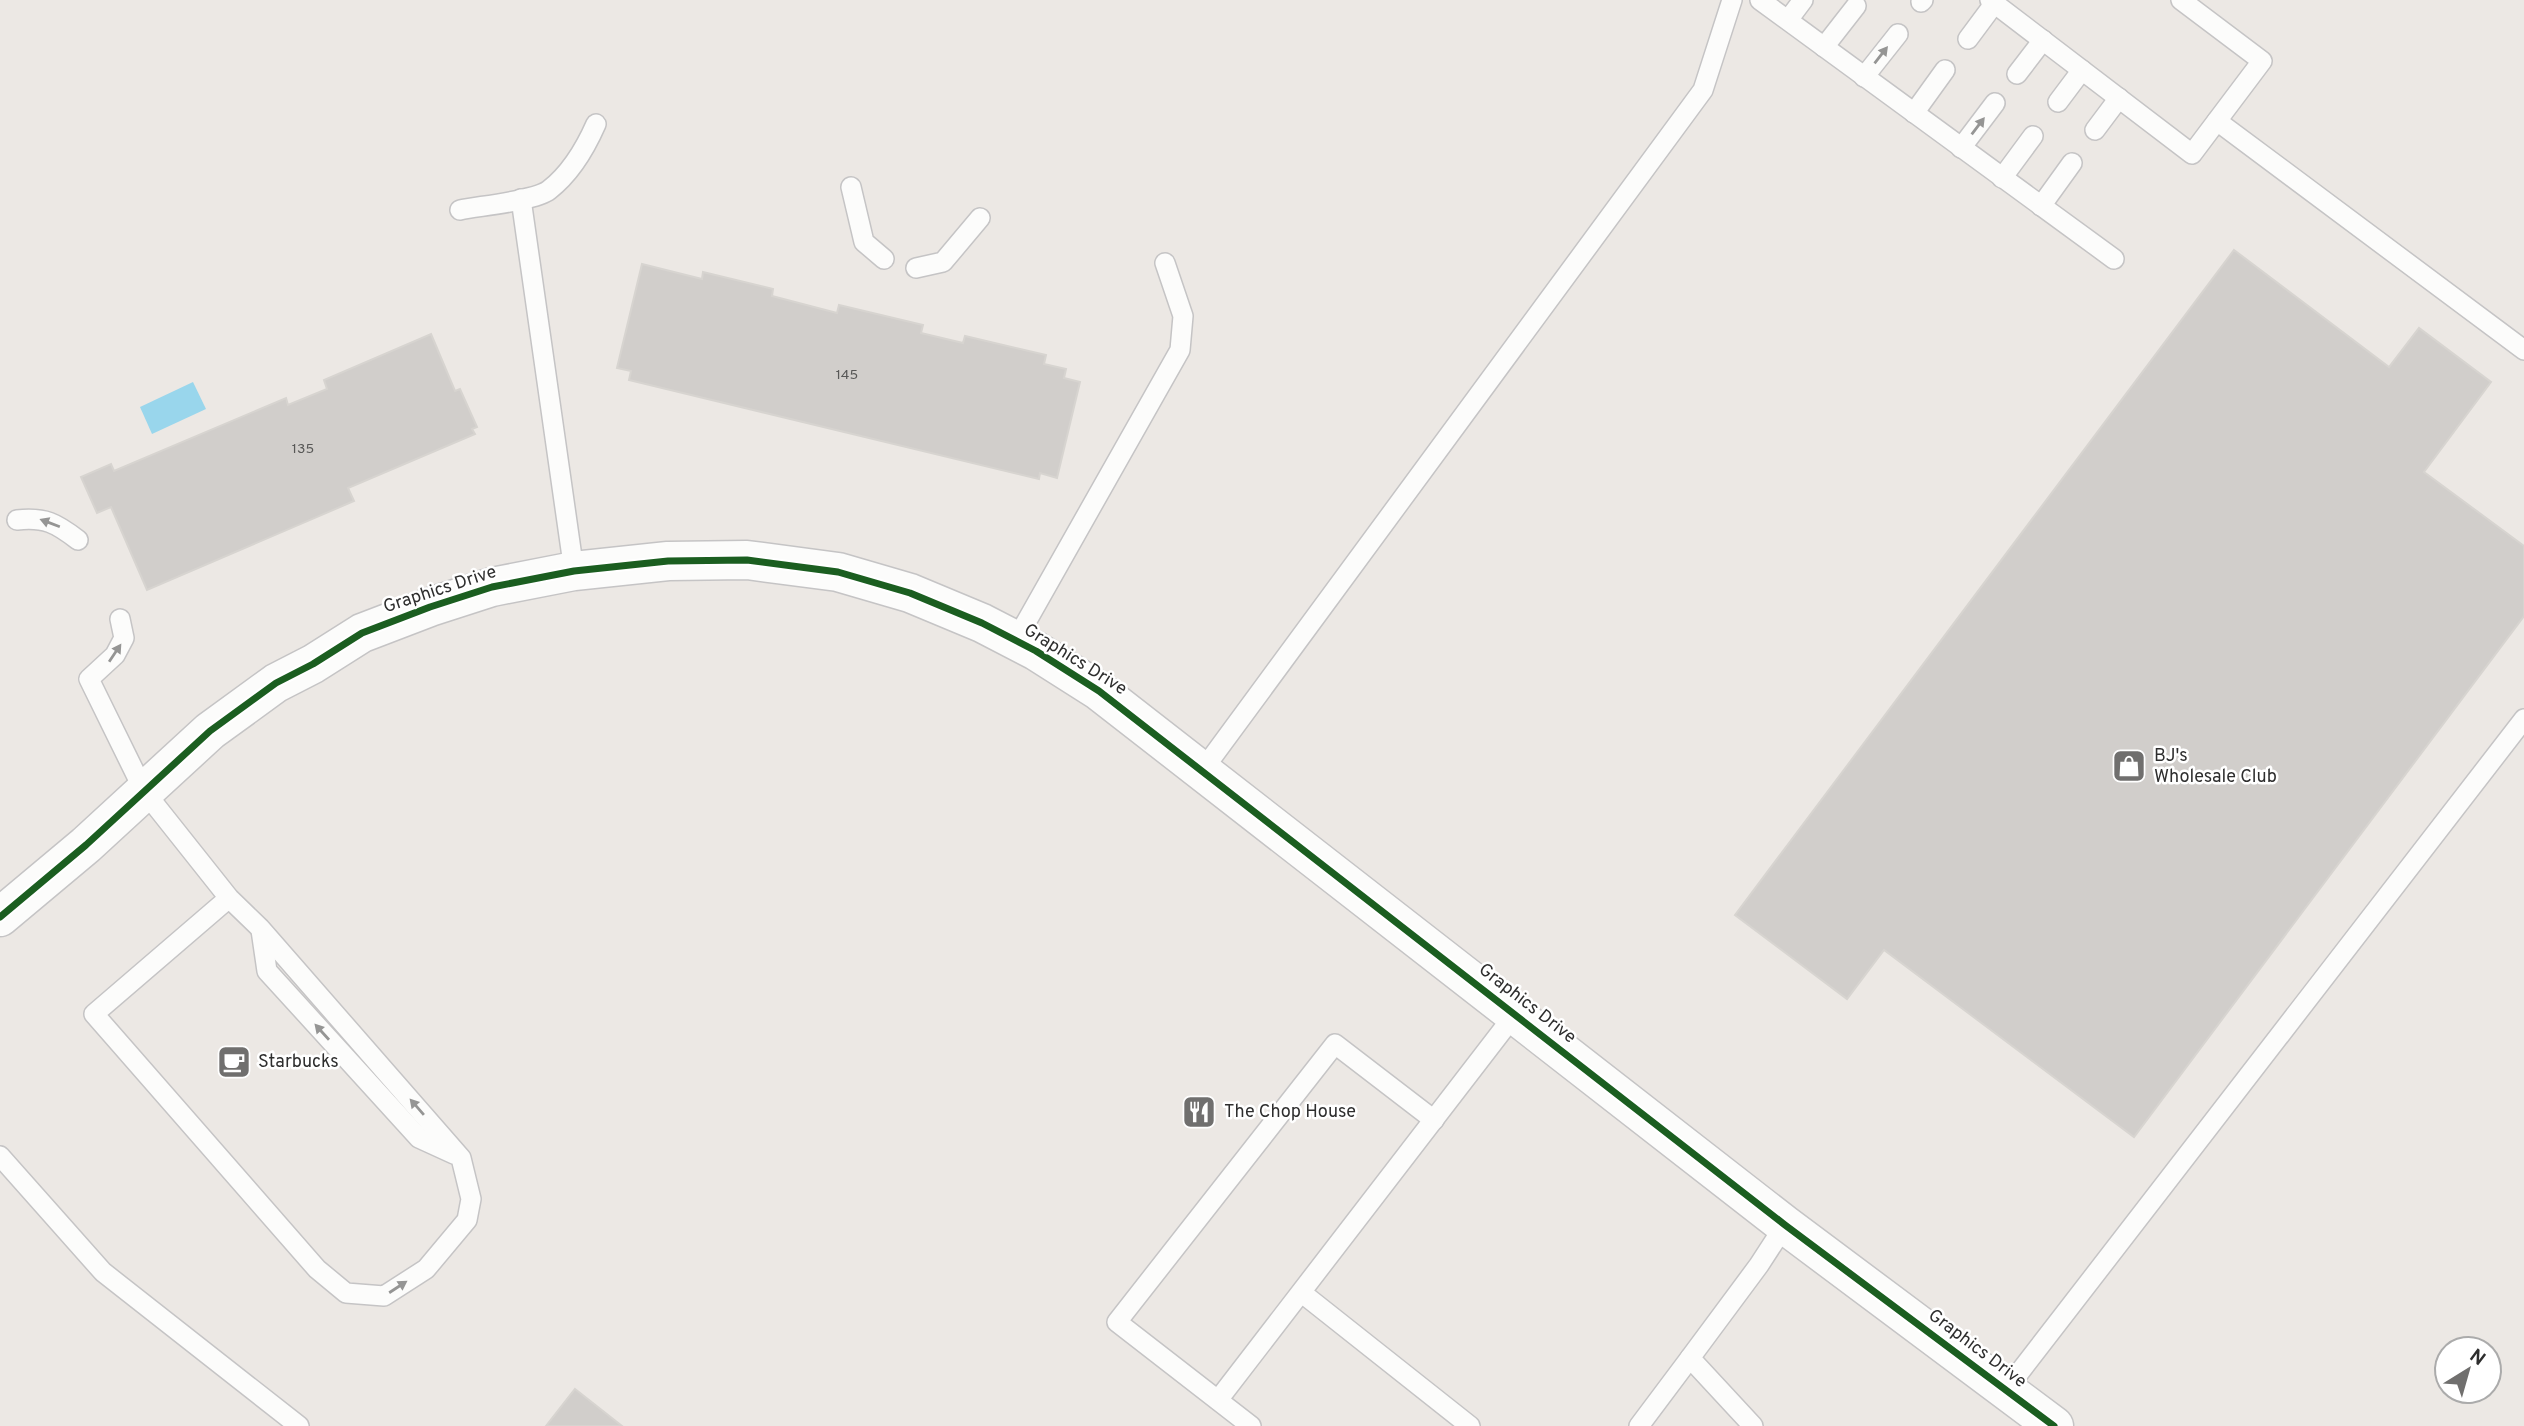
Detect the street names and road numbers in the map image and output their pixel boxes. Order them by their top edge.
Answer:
street label: Graphics Drive [380,561,500,619]
street label: Graphics Drive [1019,619,1131,701]
street label: Graphics Drive [1474,959,1580,1049]
street label: Graphics Drive [1923,1304,2031,1394]

